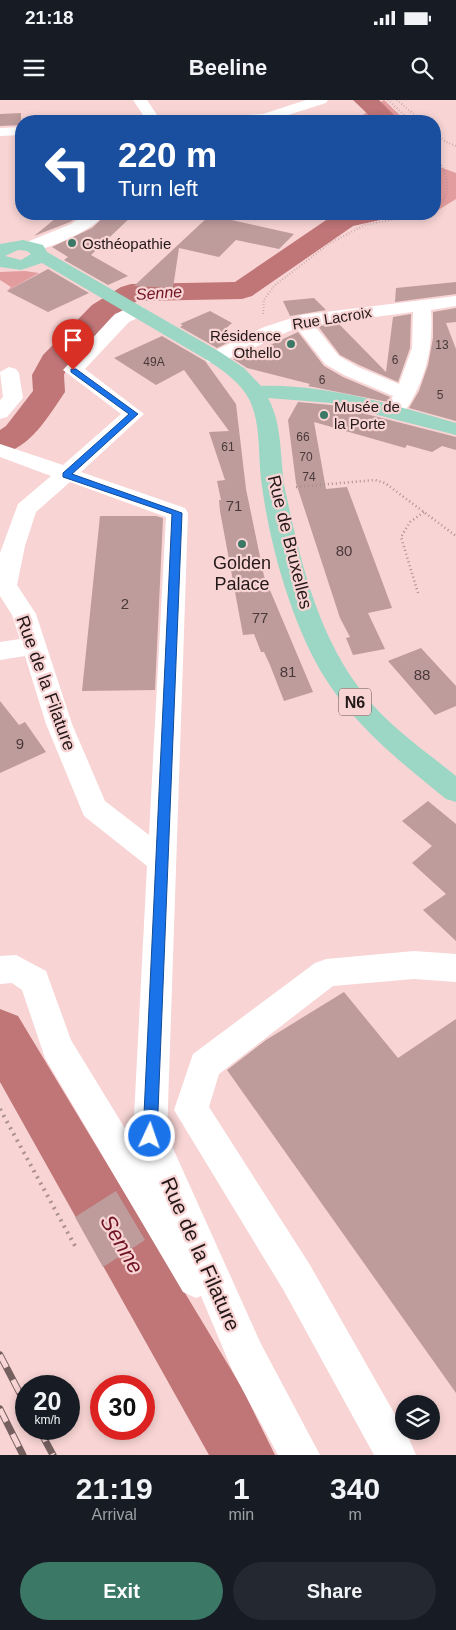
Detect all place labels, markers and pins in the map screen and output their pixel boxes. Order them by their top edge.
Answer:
place label: Osthéopathie [82,235,171,252]
marker: Osthéopathie [66,237,78,249]
pin [52,319,94,370]
place label: Résidence Othello [210,327,281,361]
marker: Résidence Othello [285,338,297,350]
place label: Musée de la Porte [334,398,400,432]
marker: Musée de la Porte [318,409,330,421]
marker: Golden Palace [236,538,248,550]
place label: Golden Palace [213,553,271,594]

